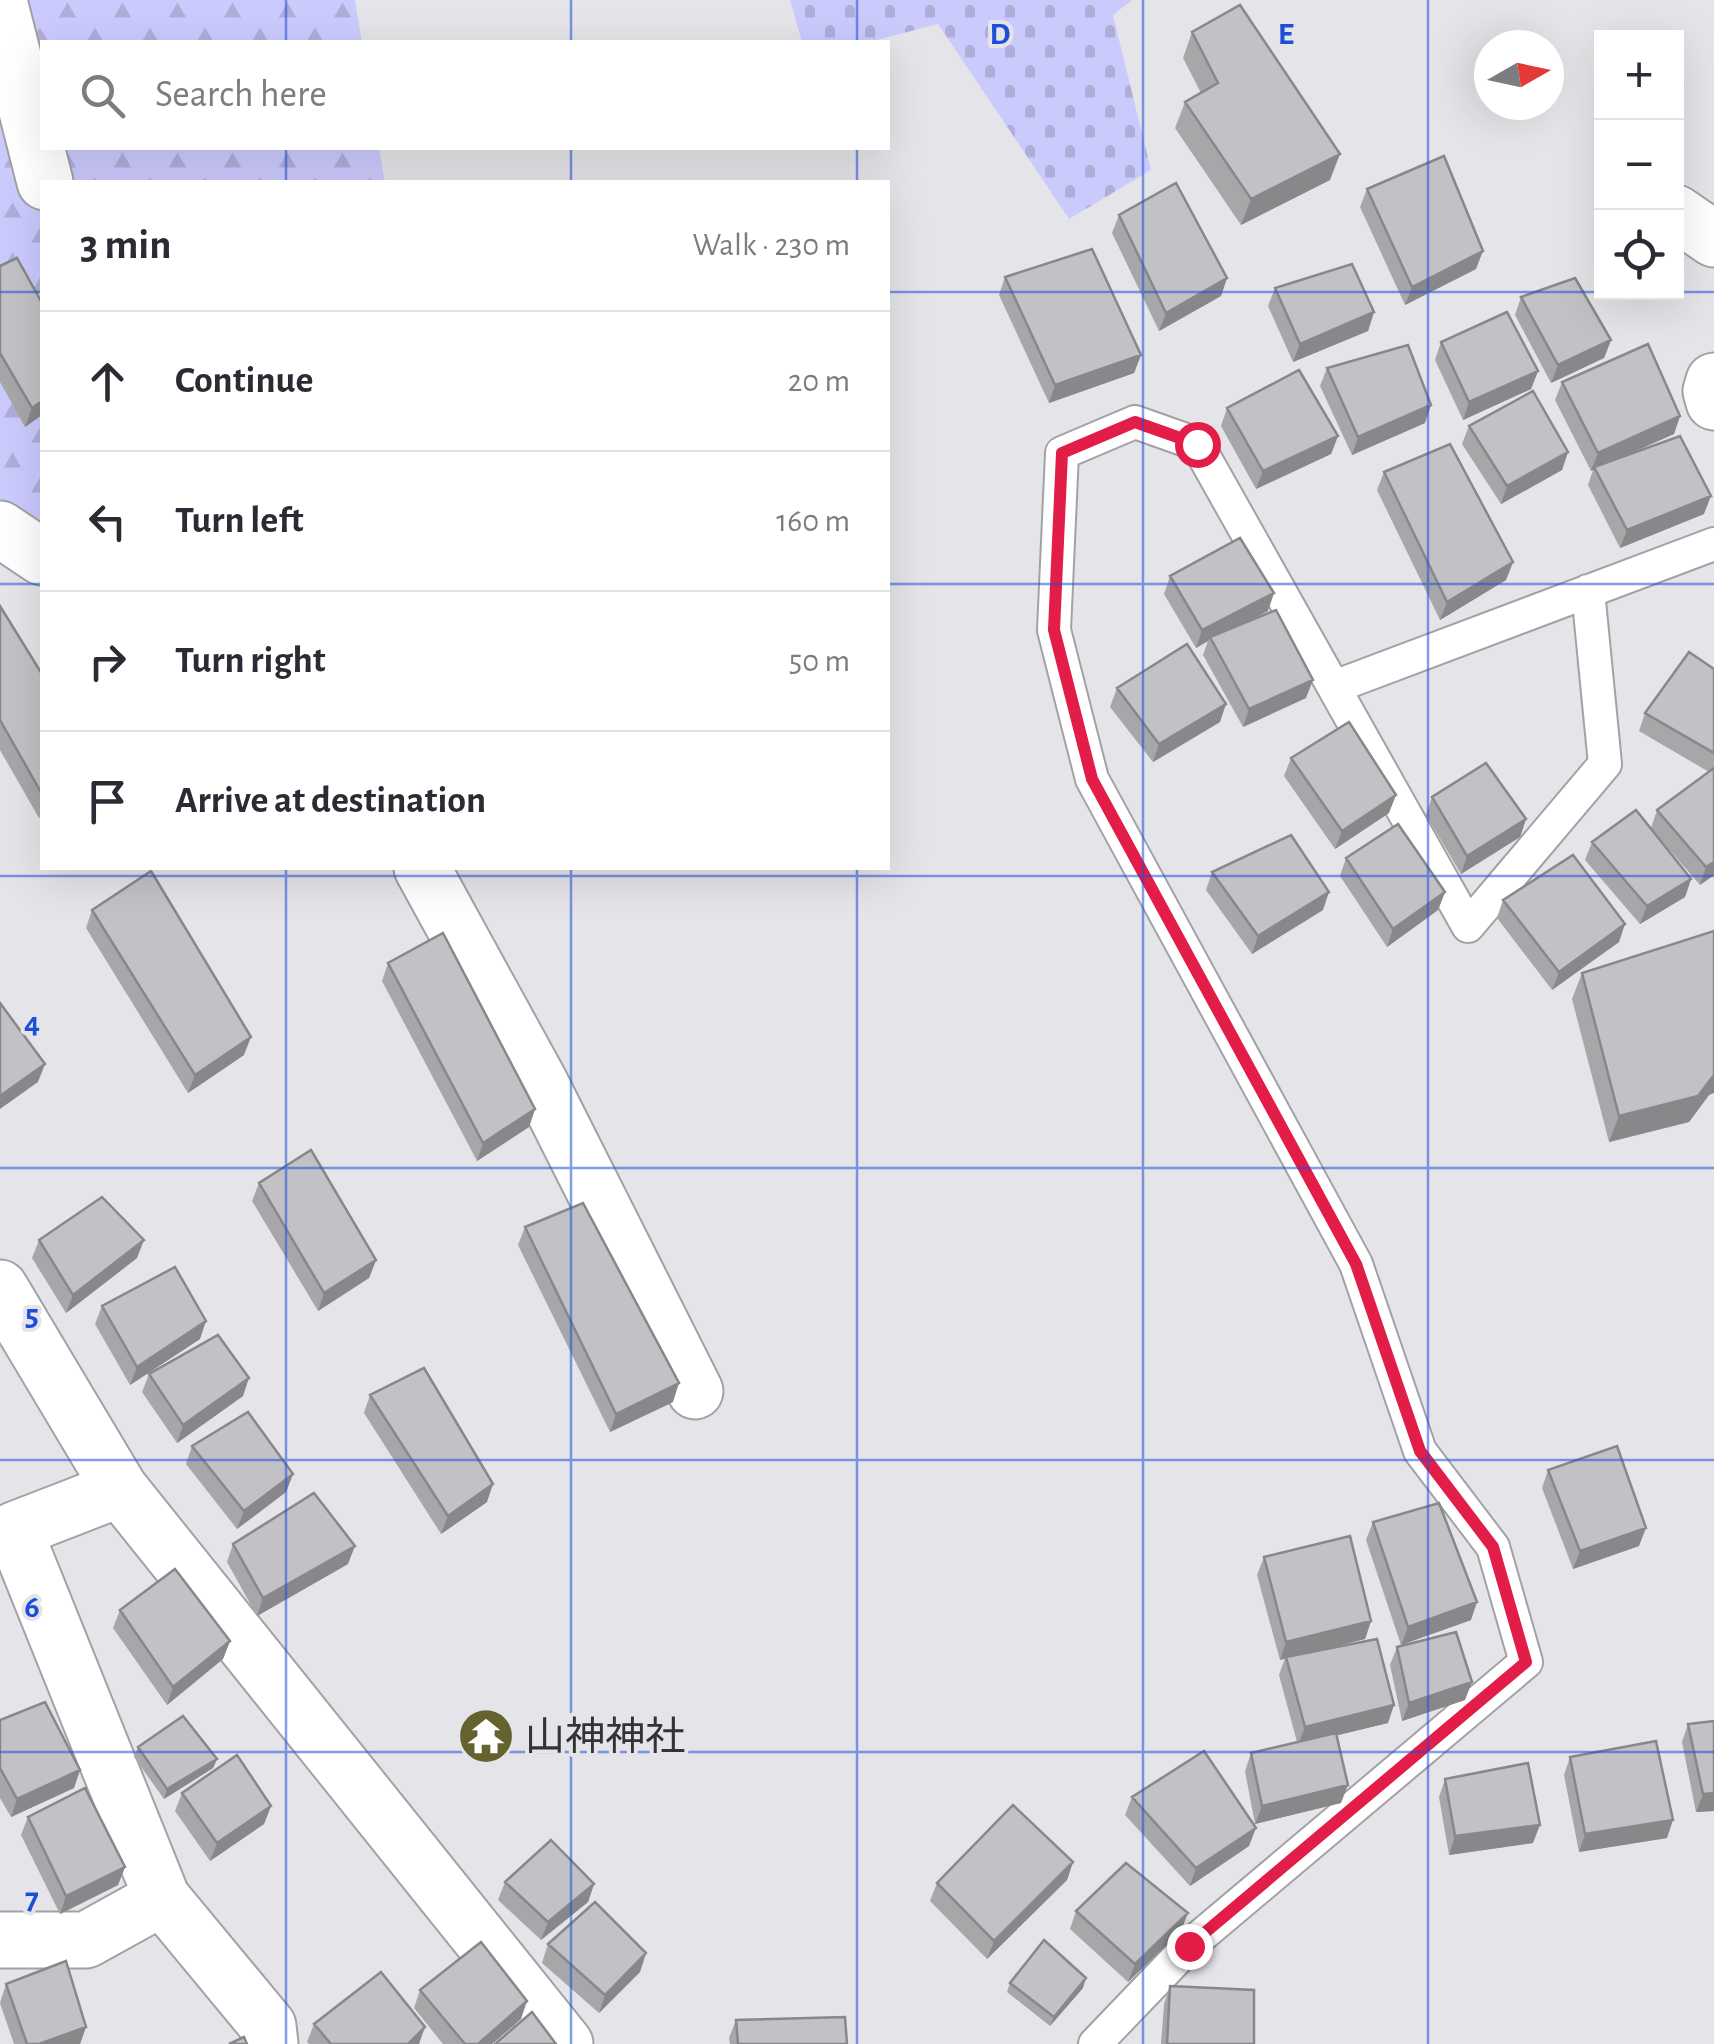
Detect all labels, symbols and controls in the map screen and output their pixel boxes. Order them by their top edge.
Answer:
text: D [990,18,1011,50]
text: E [1278,18,1294,50]
north arrow [1474,30,1564,120]
map controls [1594,30,1684,300]
button: + [1594,30,1684,120]
search box [40,40,890,150]
icon: search [75,68,130,123]
text: Search here [155,76,327,114]
button: − [1594,120,1684,210]
button: locate [1594,210,1684,300]
text: 3 min [80,224,172,266]
text: Walk · 230 m [692,229,850,261]
icon: ahead [80,354,135,409]
text: Continue [175,362,313,400]
text: 20 m [788,365,850,397]
route start [1175,422,1221,468]
icon: left [80,494,135,549]
text: Turn left [175,502,303,540]
text: 160 m [776,505,850,537]
icon: right [80,634,135,689]
text: Turn right [175,642,325,680]
text: 50 m [789,645,850,677]
icon: arrive [80,774,135,829]
text: Arrive at destination [175,782,486,820]
text: 4 [24,1007,40,1039]
text: 5 [25,1299,39,1331]
text: 6 [24,1591,40,1623]
temple icon: 山神神社 [456,1706,516,1766]
place label: 山神神社 [525,1716,685,1758]
text: 7 [25,1883,39,1915]
route end [1167,1924,1213,1970]

